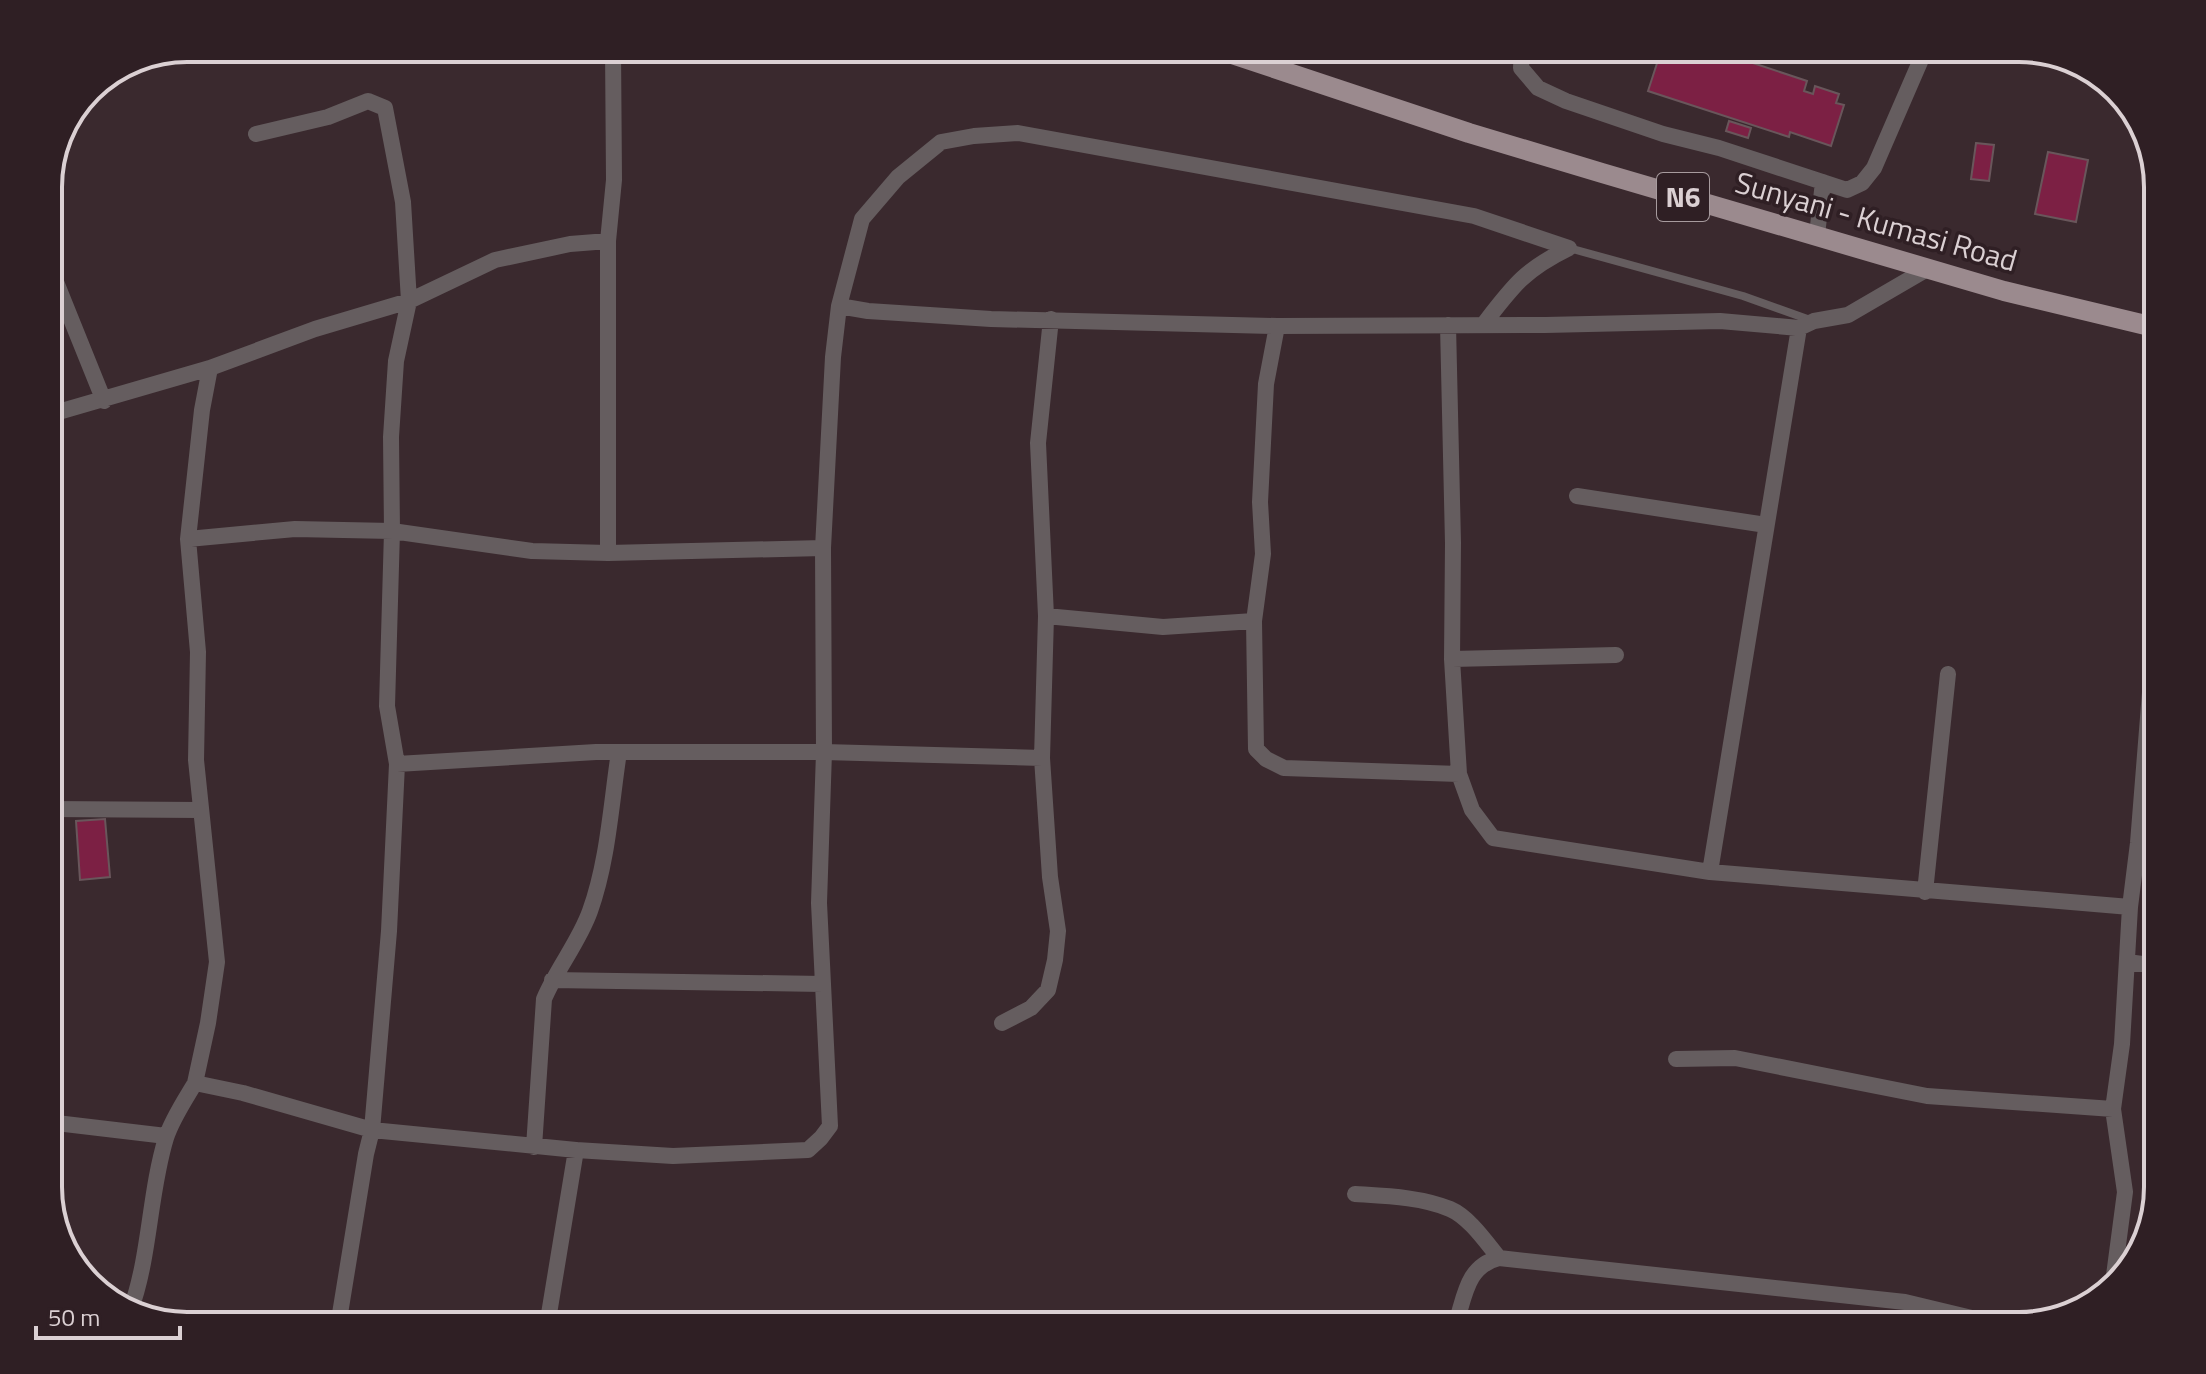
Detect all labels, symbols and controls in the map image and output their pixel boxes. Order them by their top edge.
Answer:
street label: Sunyani - Kumasi Road [1730,159,2023,283]
road number: N6 [1657,173,1709,221]
scale bar [36,1290,180,1340]
text: 50 m [48,1299,100,1335]

